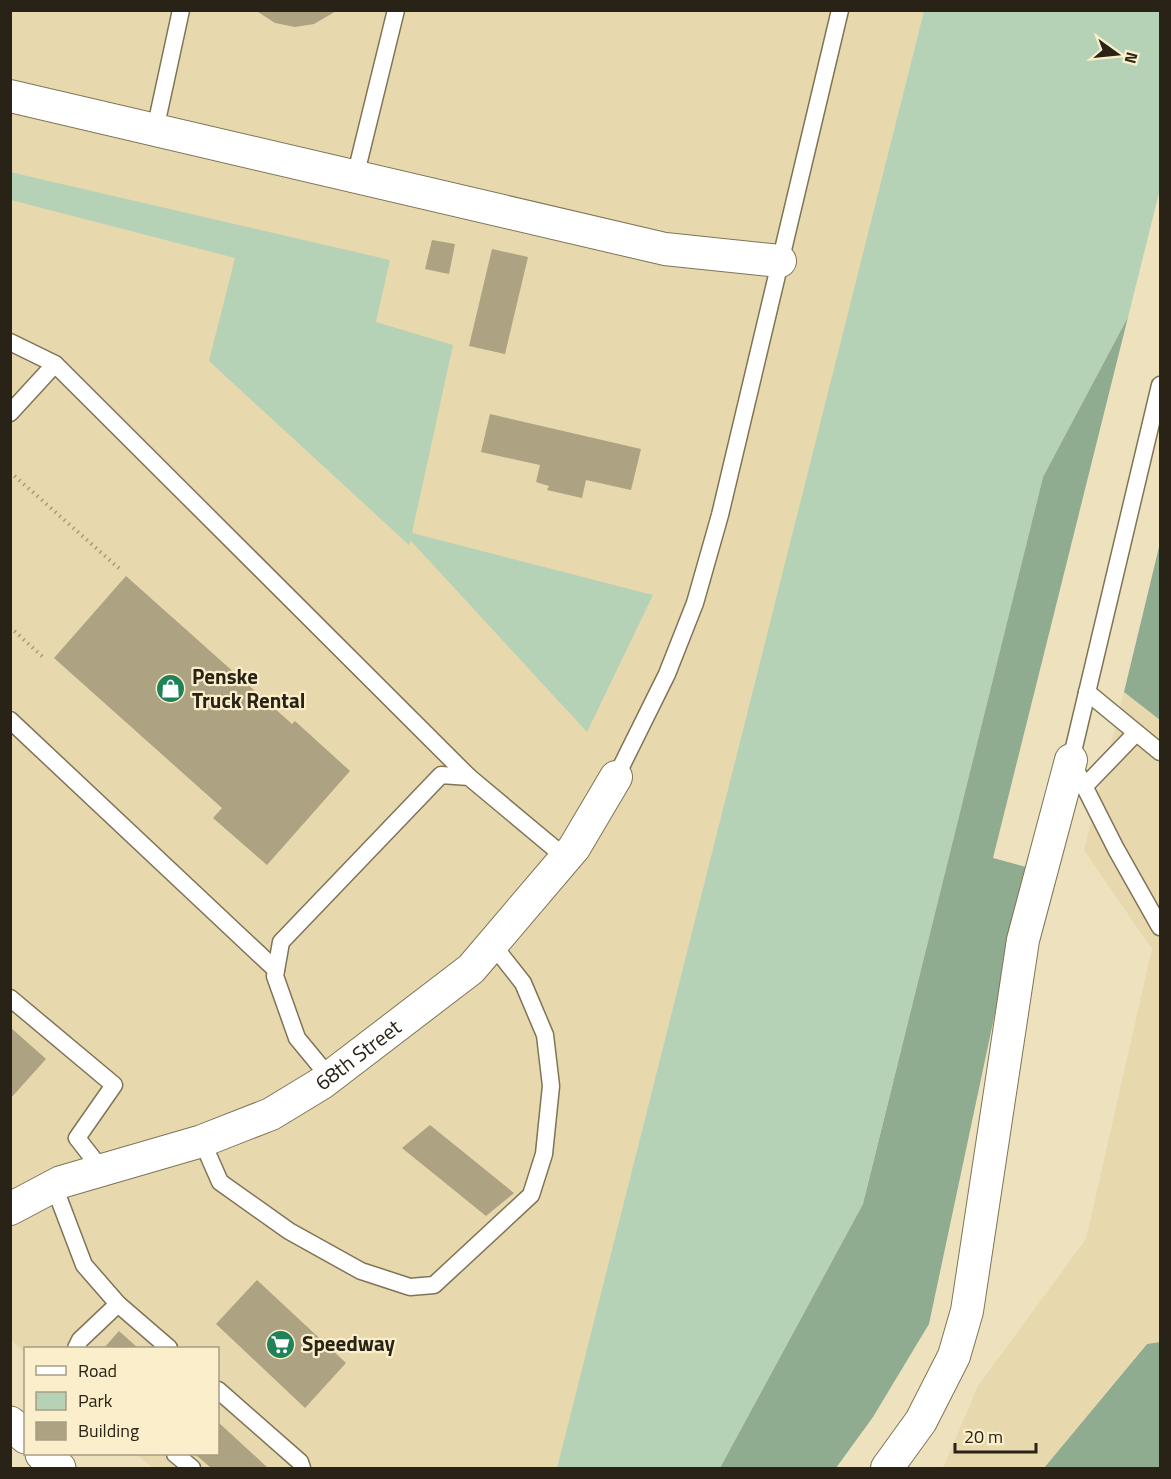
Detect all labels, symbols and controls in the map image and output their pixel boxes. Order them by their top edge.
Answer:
north arrow [1087,24,1147,84]
text: N [1118,49,1145,66]
place label: Penske Truck Rental [192,660,305,716]
shop icon: Penske Truck Rental [155,673,187,705]
street label: 68th Street [308,1011,408,1098]
place label: Speedway [302,1327,396,1359]
supermarket icon: Speedway [265,1328,297,1360]
legend [24,1347,219,1455]
text: Road [78,1357,117,1384]
text: Park [78,1387,113,1414]
scale bar [955,1416,1036,1454]
text: Building [78,1417,139,1444]
text: 20 m [964,1423,1003,1450]

